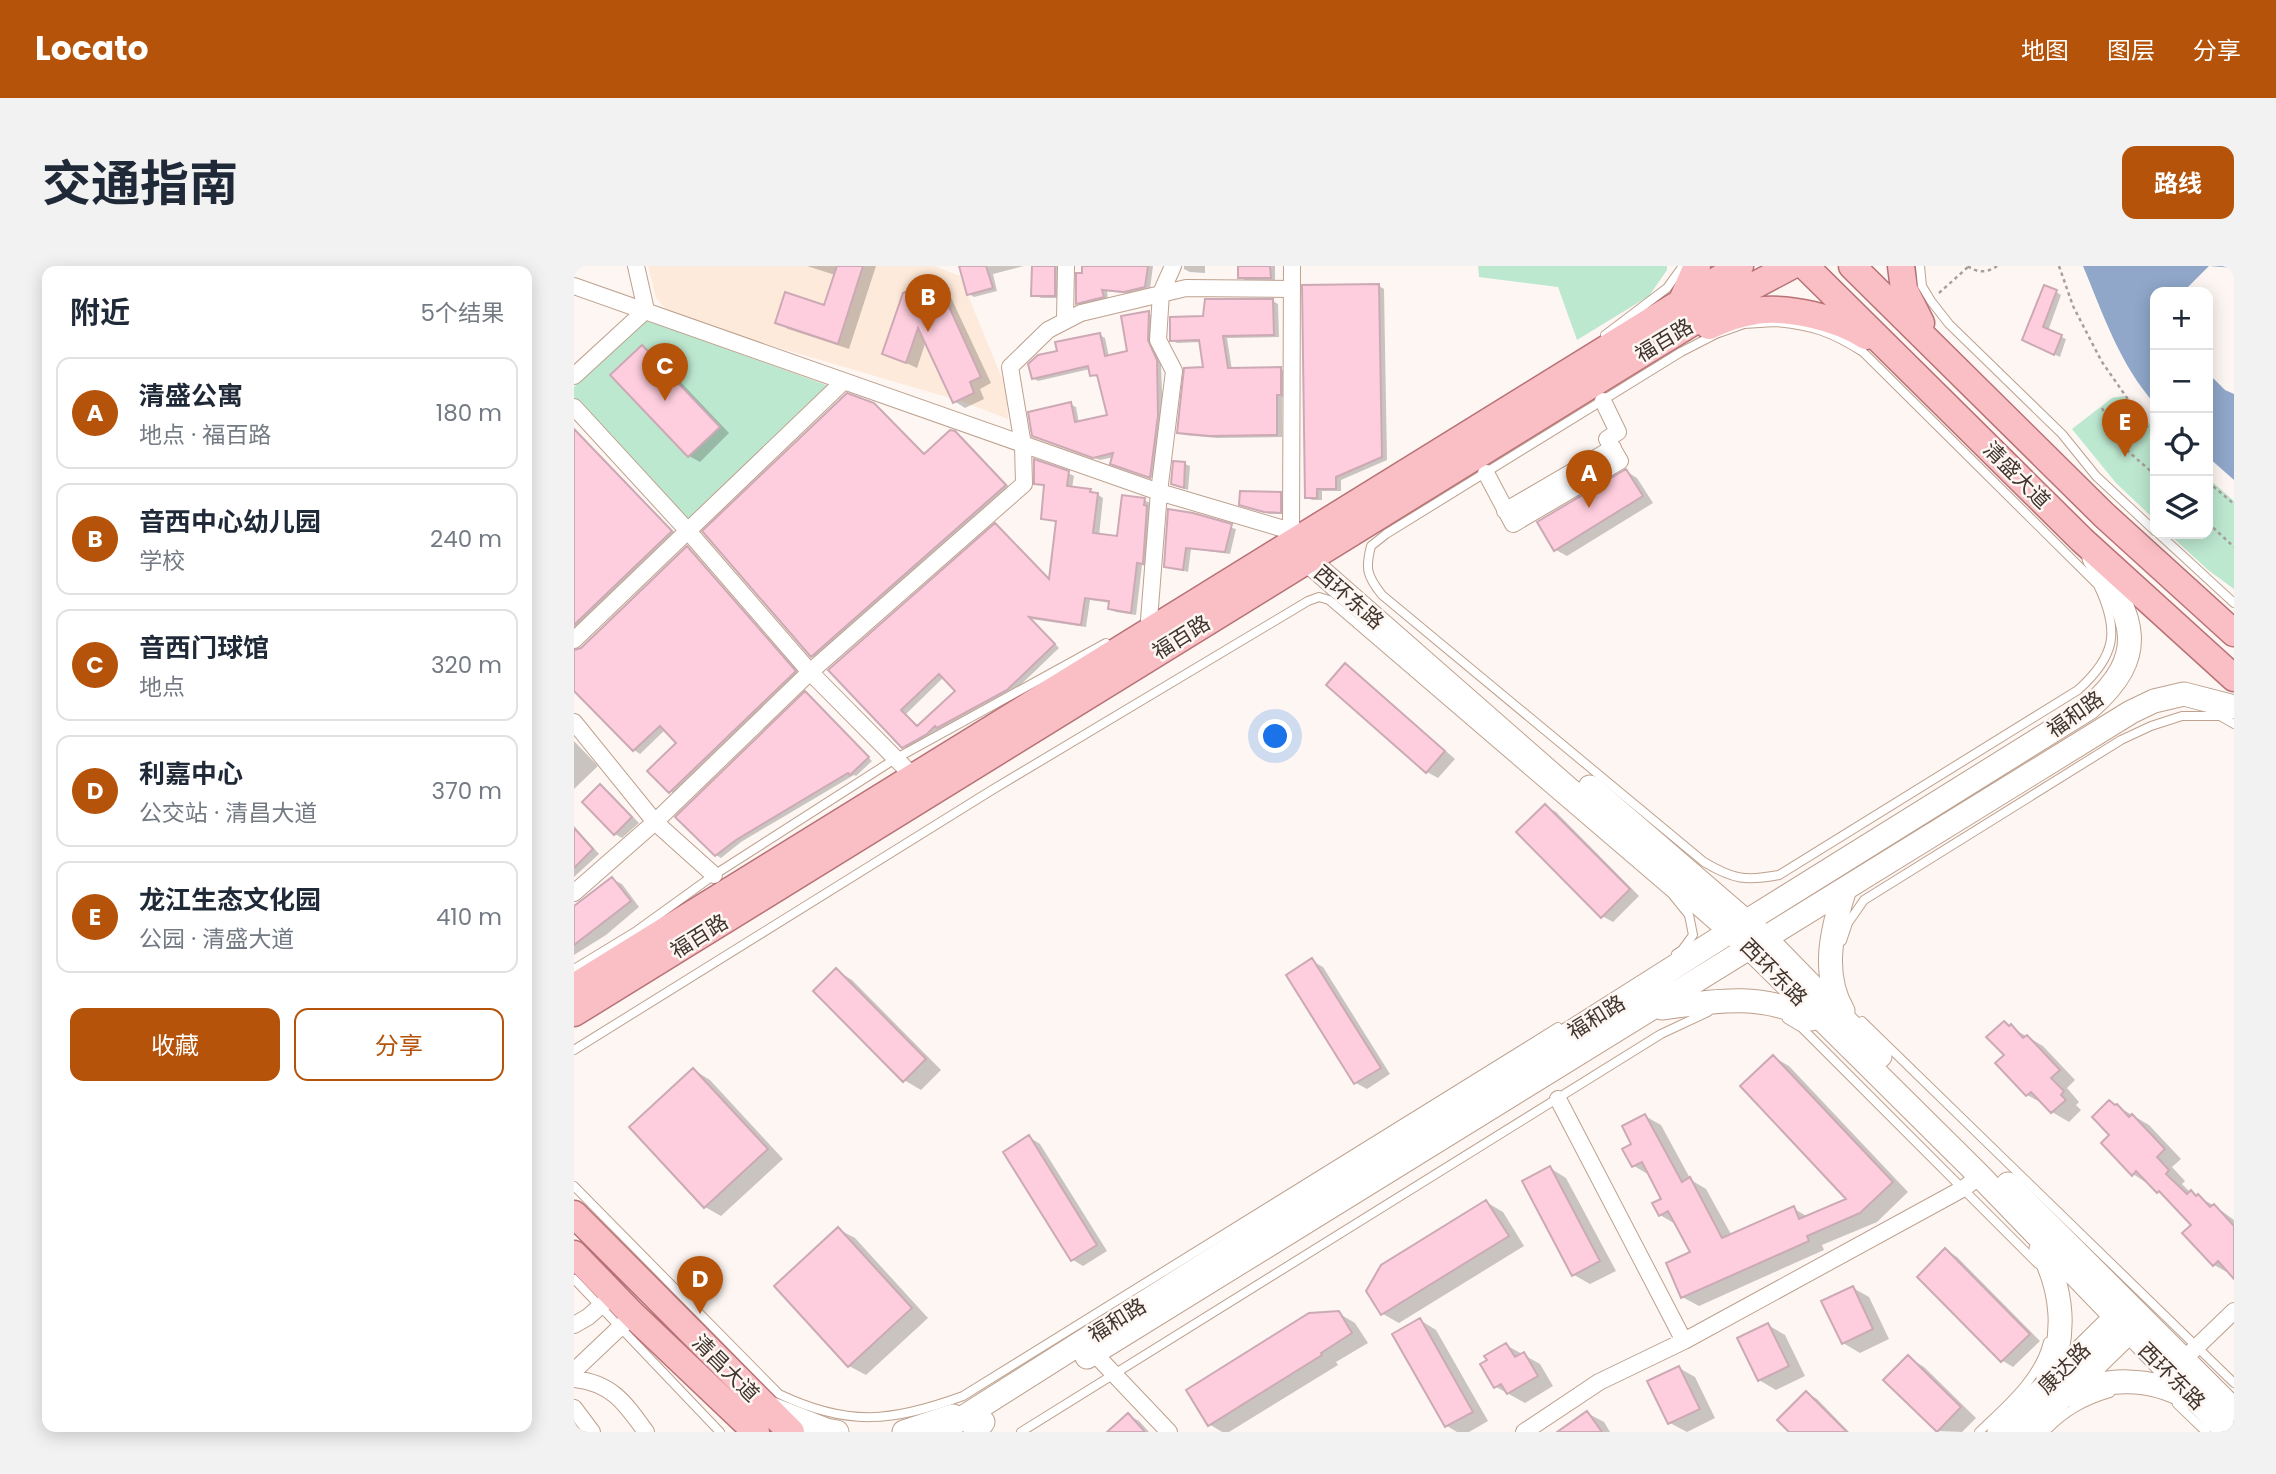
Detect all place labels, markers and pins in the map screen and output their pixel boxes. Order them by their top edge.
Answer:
pin: B [905,274,951,332]
pin: C [642,343,688,401]
pin: E [2102,399,2148,457]
pin: A [1566,450,1612,508]
pin: D [677,1256,723,1314]

